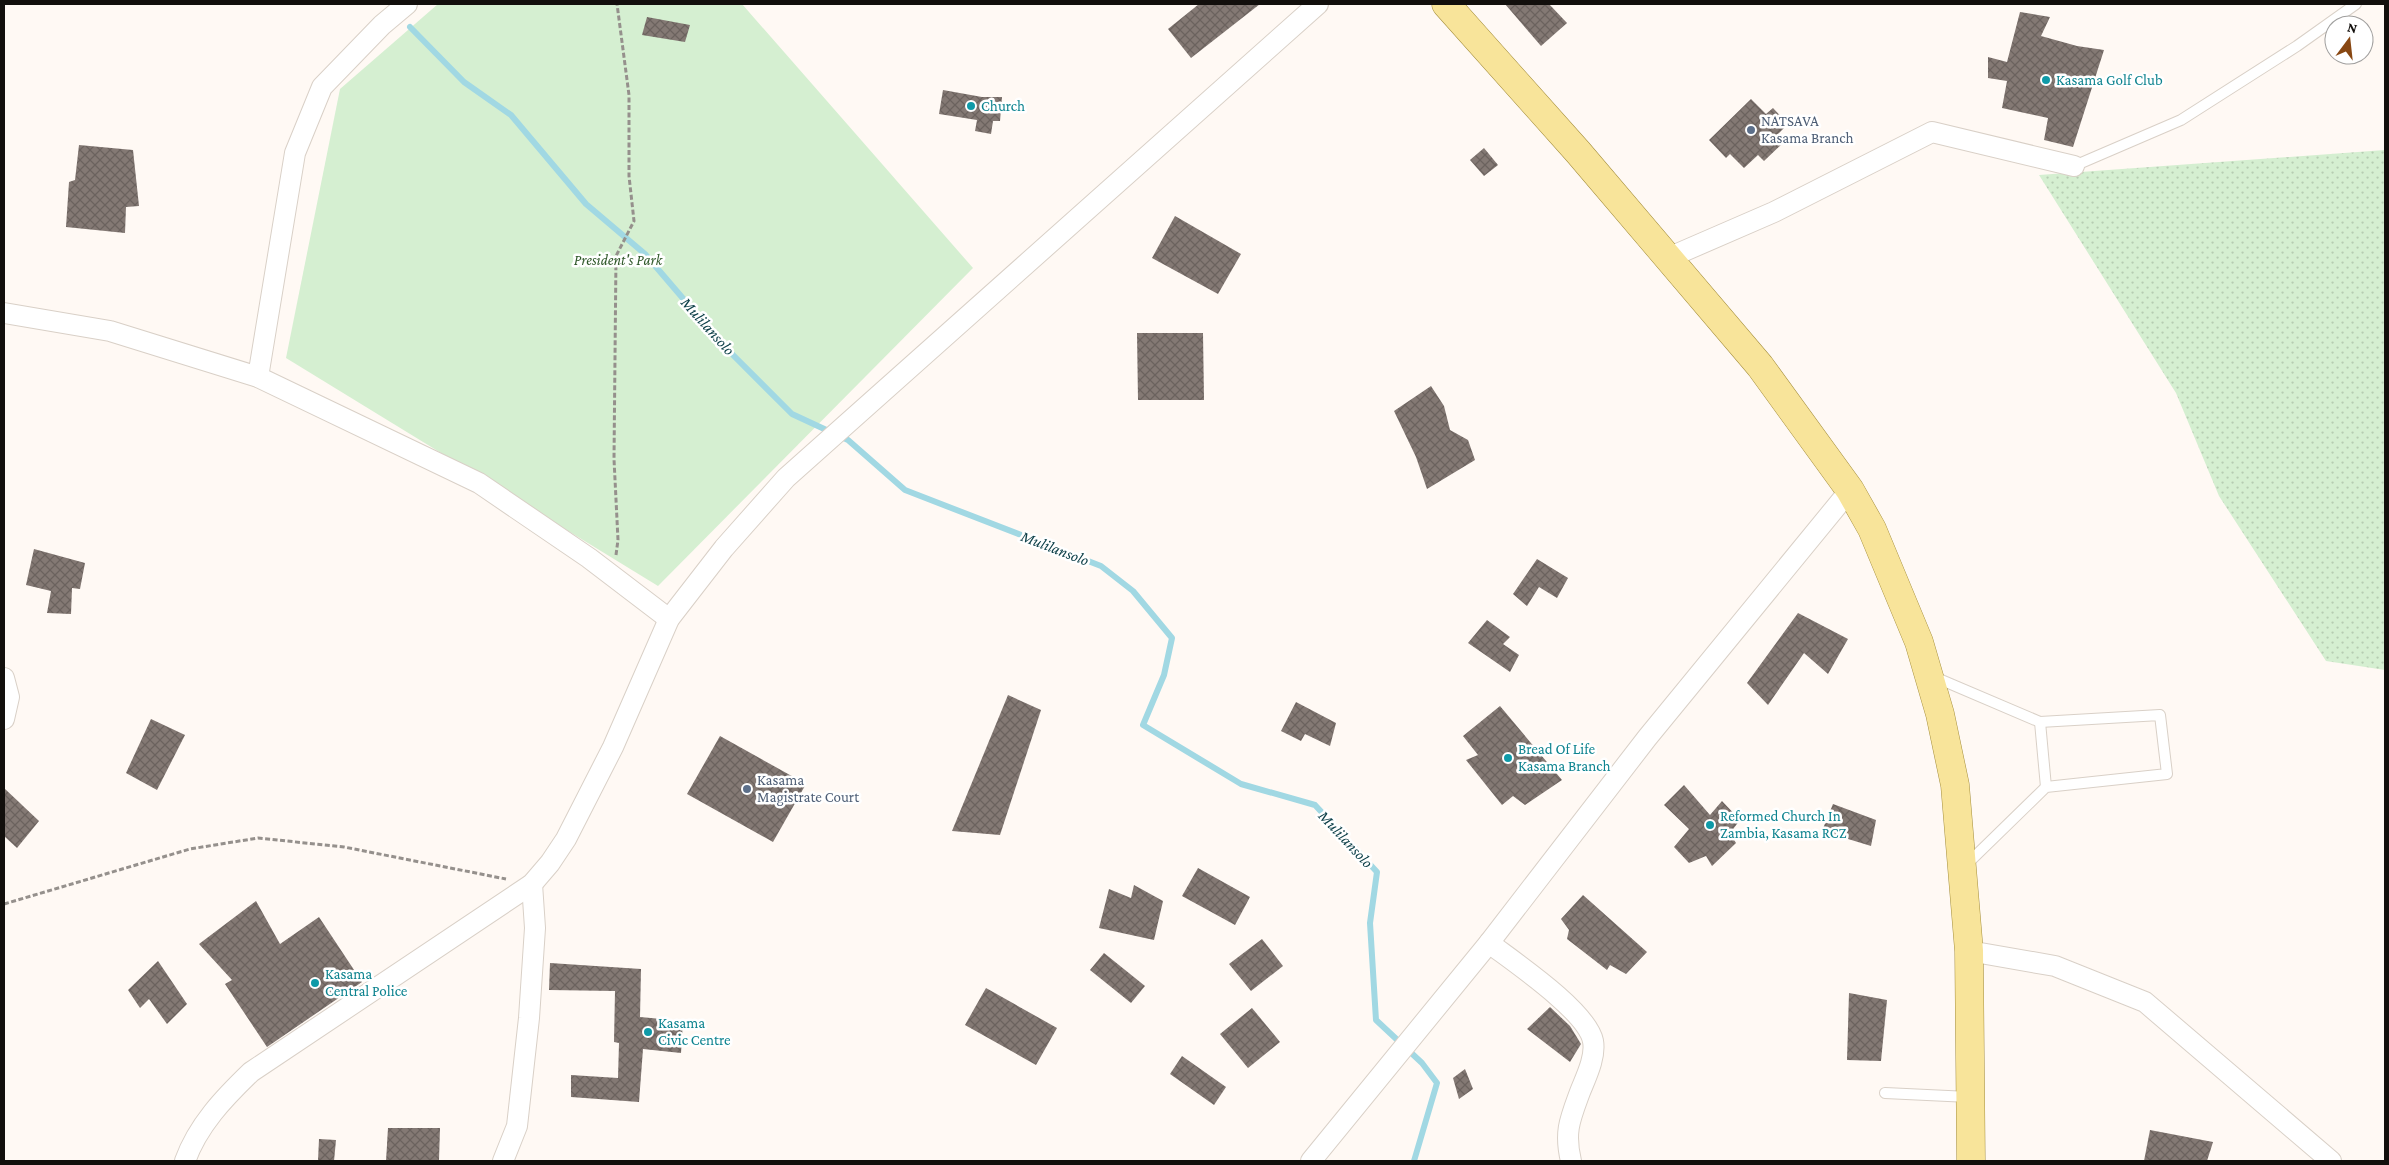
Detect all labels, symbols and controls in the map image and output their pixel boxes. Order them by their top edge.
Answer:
north arrow [2324,15,2374,65]
text: N [2346,18,2359,37]
place label: Kasama Golf Club [2056,72,2163,88]
marker: Kasama Golf Club [2040,74,2052,86]
place label: Church [981,98,1025,114]
marker: Church [965,100,977,112]
place label: NATSAVA Kasama Branch [1761,113,1854,146]
marker: NATSAVA Kasama Branch [1745,124,1757,136]
park label: President's Park [574,252,664,268]
water label: Mulilansolo [677,293,738,358]
water label: Mulilansolo [1018,527,1092,569]
place label: Bread Of Life Kasama Branch [1518,741,1611,774]
marker: Bread Of Life Kasama Branch [1502,752,1514,764]
place label: Kasama Magistrate Court [757,772,860,806]
marker: Kasama Magistrate Court [741,783,753,795]
water label: Mulilansolo [1315,806,1377,871]
place label: Reformed Church In Zambia, Kasama RCZ [1720,808,1847,841]
marker: Reformed Church In Zambia, Kasama RCZ [1704,819,1716,831]
place label: Kasama Central Police [325,966,408,999]
marker: Kasama Central Police [309,977,321,989]
place label: Kasama Civic Centre [658,1015,731,1048]
marker: Kasama Civic Centre [642,1026,654,1038]

